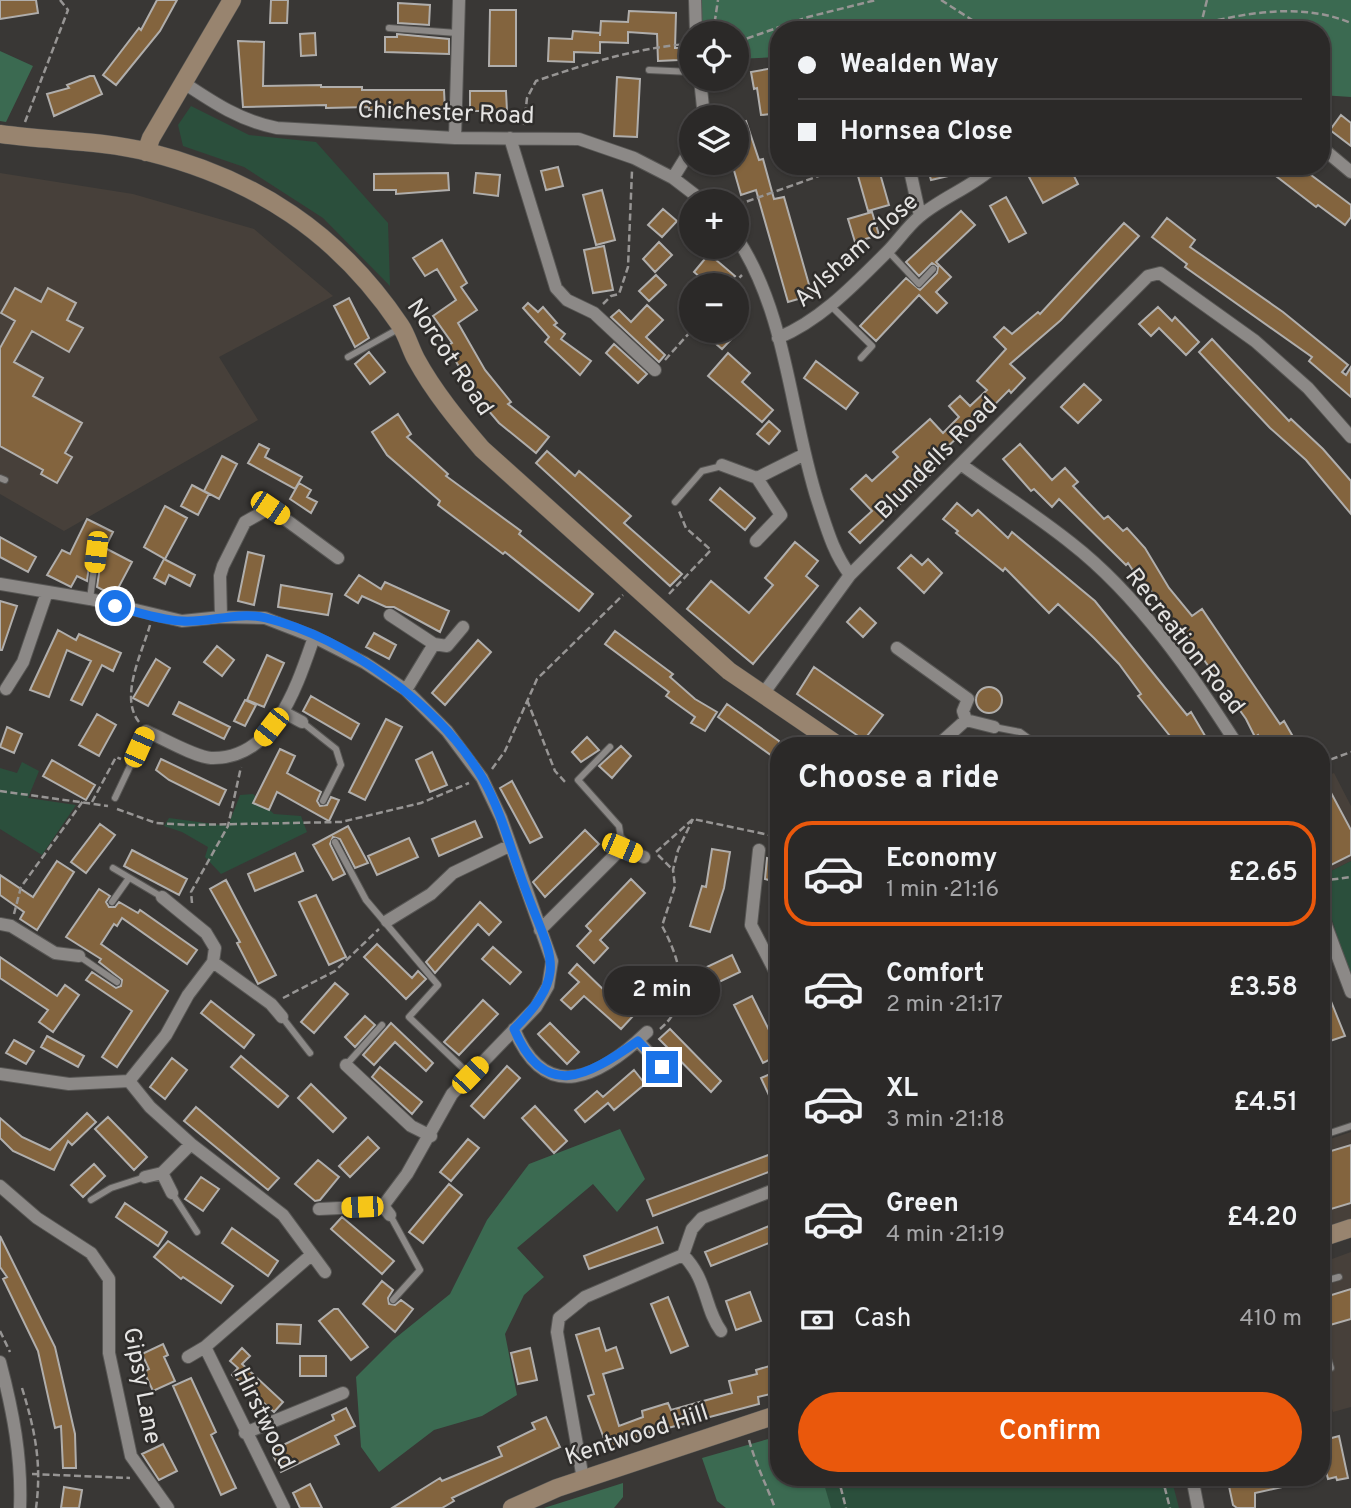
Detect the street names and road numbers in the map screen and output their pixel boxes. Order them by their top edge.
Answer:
street label: Chichester Road [357,96,535,132]
street label: Aylsham Close [789,187,925,315]
street label: Norcot Road [399,294,499,422]
street label: Blundells Road [869,391,1005,527]
street label: Recreation Road [1118,563,1250,721]
street label: Gipsy Lane [115,1325,167,1447]
street label: Hirstwood [225,1363,301,1475]
street label: Kentwood Hill [561,1399,713,1473]

